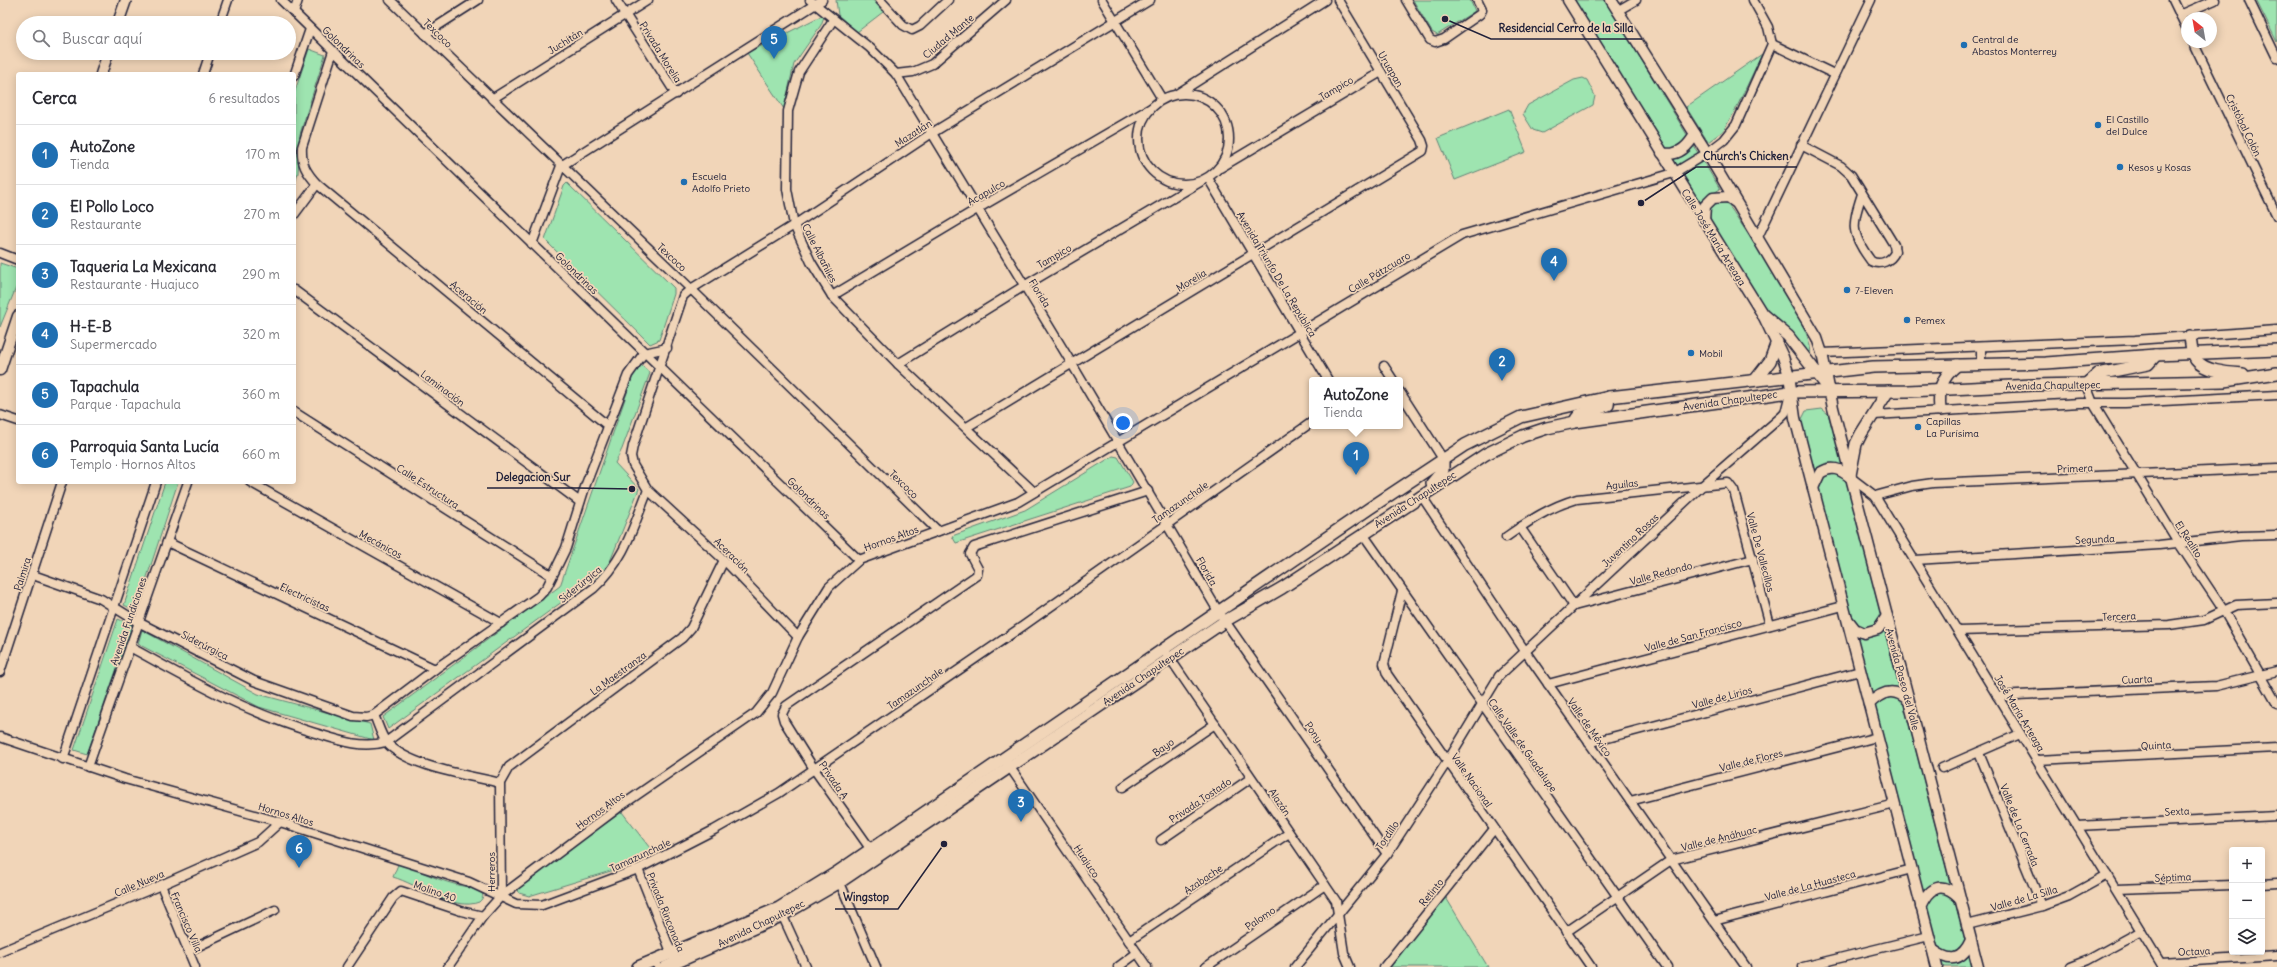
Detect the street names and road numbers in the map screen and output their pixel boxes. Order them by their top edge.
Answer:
street label: Ciudad Mante [920,11,976,61]
street label: Texcoco [420,16,455,51]
street label: Privada Morelia [637,19,685,86]
street label: Golondrinas [319,24,368,71]
street label: Juchitán [545,26,585,57]
street label: Uruapan [1375,49,1406,90]
street label: Tampico [1317,73,1356,104]
street label: Cristóbal Colón [2223,92,2264,159]
street label: Mazatlán [892,117,934,150]
street label: Acapulco [965,176,1008,208]
street label: Calle José María Arteaga [1678,186,1749,288]
street label: Avenida Triunfo De La República [1234,209,1319,340]
street label: Calle Albañiles [799,222,840,285]
street label: Texcoco [654,240,689,275]
street label: Tampico [1035,241,1074,271]
street label: Calle Pátzcuaro [1346,249,1413,296]
street label: Golondrinas [552,250,601,297]
street label: Morelia [1174,266,1209,295]
street label: Florida [1026,276,1054,310]
street label: Aceración [447,278,490,317]
street label: Laminación [418,367,468,409]
street label: Avenida Chapultepec [2005,378,2101,393]
street label: Avenida Chapultepec [1682,387,1778,414]
street label: Calle Estructura [394,461,462,512]
street label: Primera [2057,461,2094,476]
street label: Texcoco [886,467,921,502]
street label: Avenida Chapultepec [1372,468,1459,531]
street label: Golondrinas [784,475,833,522]
street label: Aguilas [1605,476,1639,493]
street label: Tamazunchale [1150,478,1211,526]
street label: Juventino Rosas [1599,510,1662,570]
street label: Valle De Vallecillos [1744,511,1778,594]
street label: El Realito [2172,518,2205,560]
street label: Hornos Altos [862,522,921,554]
street label: Mecánicos [357,527,405,562]
street label: Segunda [2075,532,2116,547]
street label: Aceración [711,535,752,576]
street label: Florida [1193,554,1220,588]
street label: Palmira [11,556,34,593]
street label: Valle Redondo [1628,559,1694,588]
street label: Siderúrgica [556,563,605,606]
street label: Avenida Fundiciones [107,575,150,667]
street label: Electricistas [278,580,332,615]
street label: Tercera [2102,609,2136,624]
street label: Valle de San Francisco [1643,616,1743,655]
street label: Avenida Paseo del Valle [1883,627,1922,732]
street label: Siderúrgica [179,628,231,663]
street label: Avenida Chapultepec [1100,644,1186,708]
street label: La Maestranza [588,648,649,698]
street label: Tamazunchale [885,664,946,712]
street label: Cuarta [2121,672,2153,687]
street label: José María Arteaga [1992,673,2048,754]
street label: Valle de Lirios [1691,683,1754,712]
street label: Valle de México [1565,695,1615,759]
street label: Calle Valle de Guadalupe [1485,696,1560,795]
street label: Pony [1302,719,1325,745]
street label: Bayo [1150,735,1177,759]
street label: Quinta [2141,738,2172,753]
street label: Valle de Flores [1718,746,1784,775]
street label: Valle Nacional [1448,751,1495,810]
street label: Privada A [816,759,851,802]
street label: Privada Tostado [1167,775,1234,826]
street label: Valle de La Cerrada [1997,782,2042,869]
street label: Alazán [1266,786,1294,819]
street label: Hornos Altos [573,788,628,833]
street label: Hornos Altos [256,800,316,829]
street label: Sexta [2164,804,2190,819]
street label: Tordillo [1373,818,1402,852]
street label: Valle de Anáhuac [1680,823,1758,854]
street label: Tamazunchale [608,836,673,875]
street label: Huajuco [1071,842,1103,881]
street label: Herreros [485,852,498,892]
street label: Azabache [1181,862,1225,897]
street label: Calle Nueva [112,867,166,900]
street label: Valle de La Huasteca [1763,867,1857,904]
street label: Privada Rinconada [644,870,688,954]
street label: Séptima [2154,870,2192,885]
street label: Retinto [1416,876,1447,909]
street label: Molino 40 [412,878,458,905]
street label: Valle de La Silla [1989,883,2059,914]
street label: Francisco Villa [168,890,205,955]
street label: Avenida Chapultepec [716,897,807,950]
street label: Palomo [1243,903,1278,933]
street label: Octava [2177,944,2211,959]

